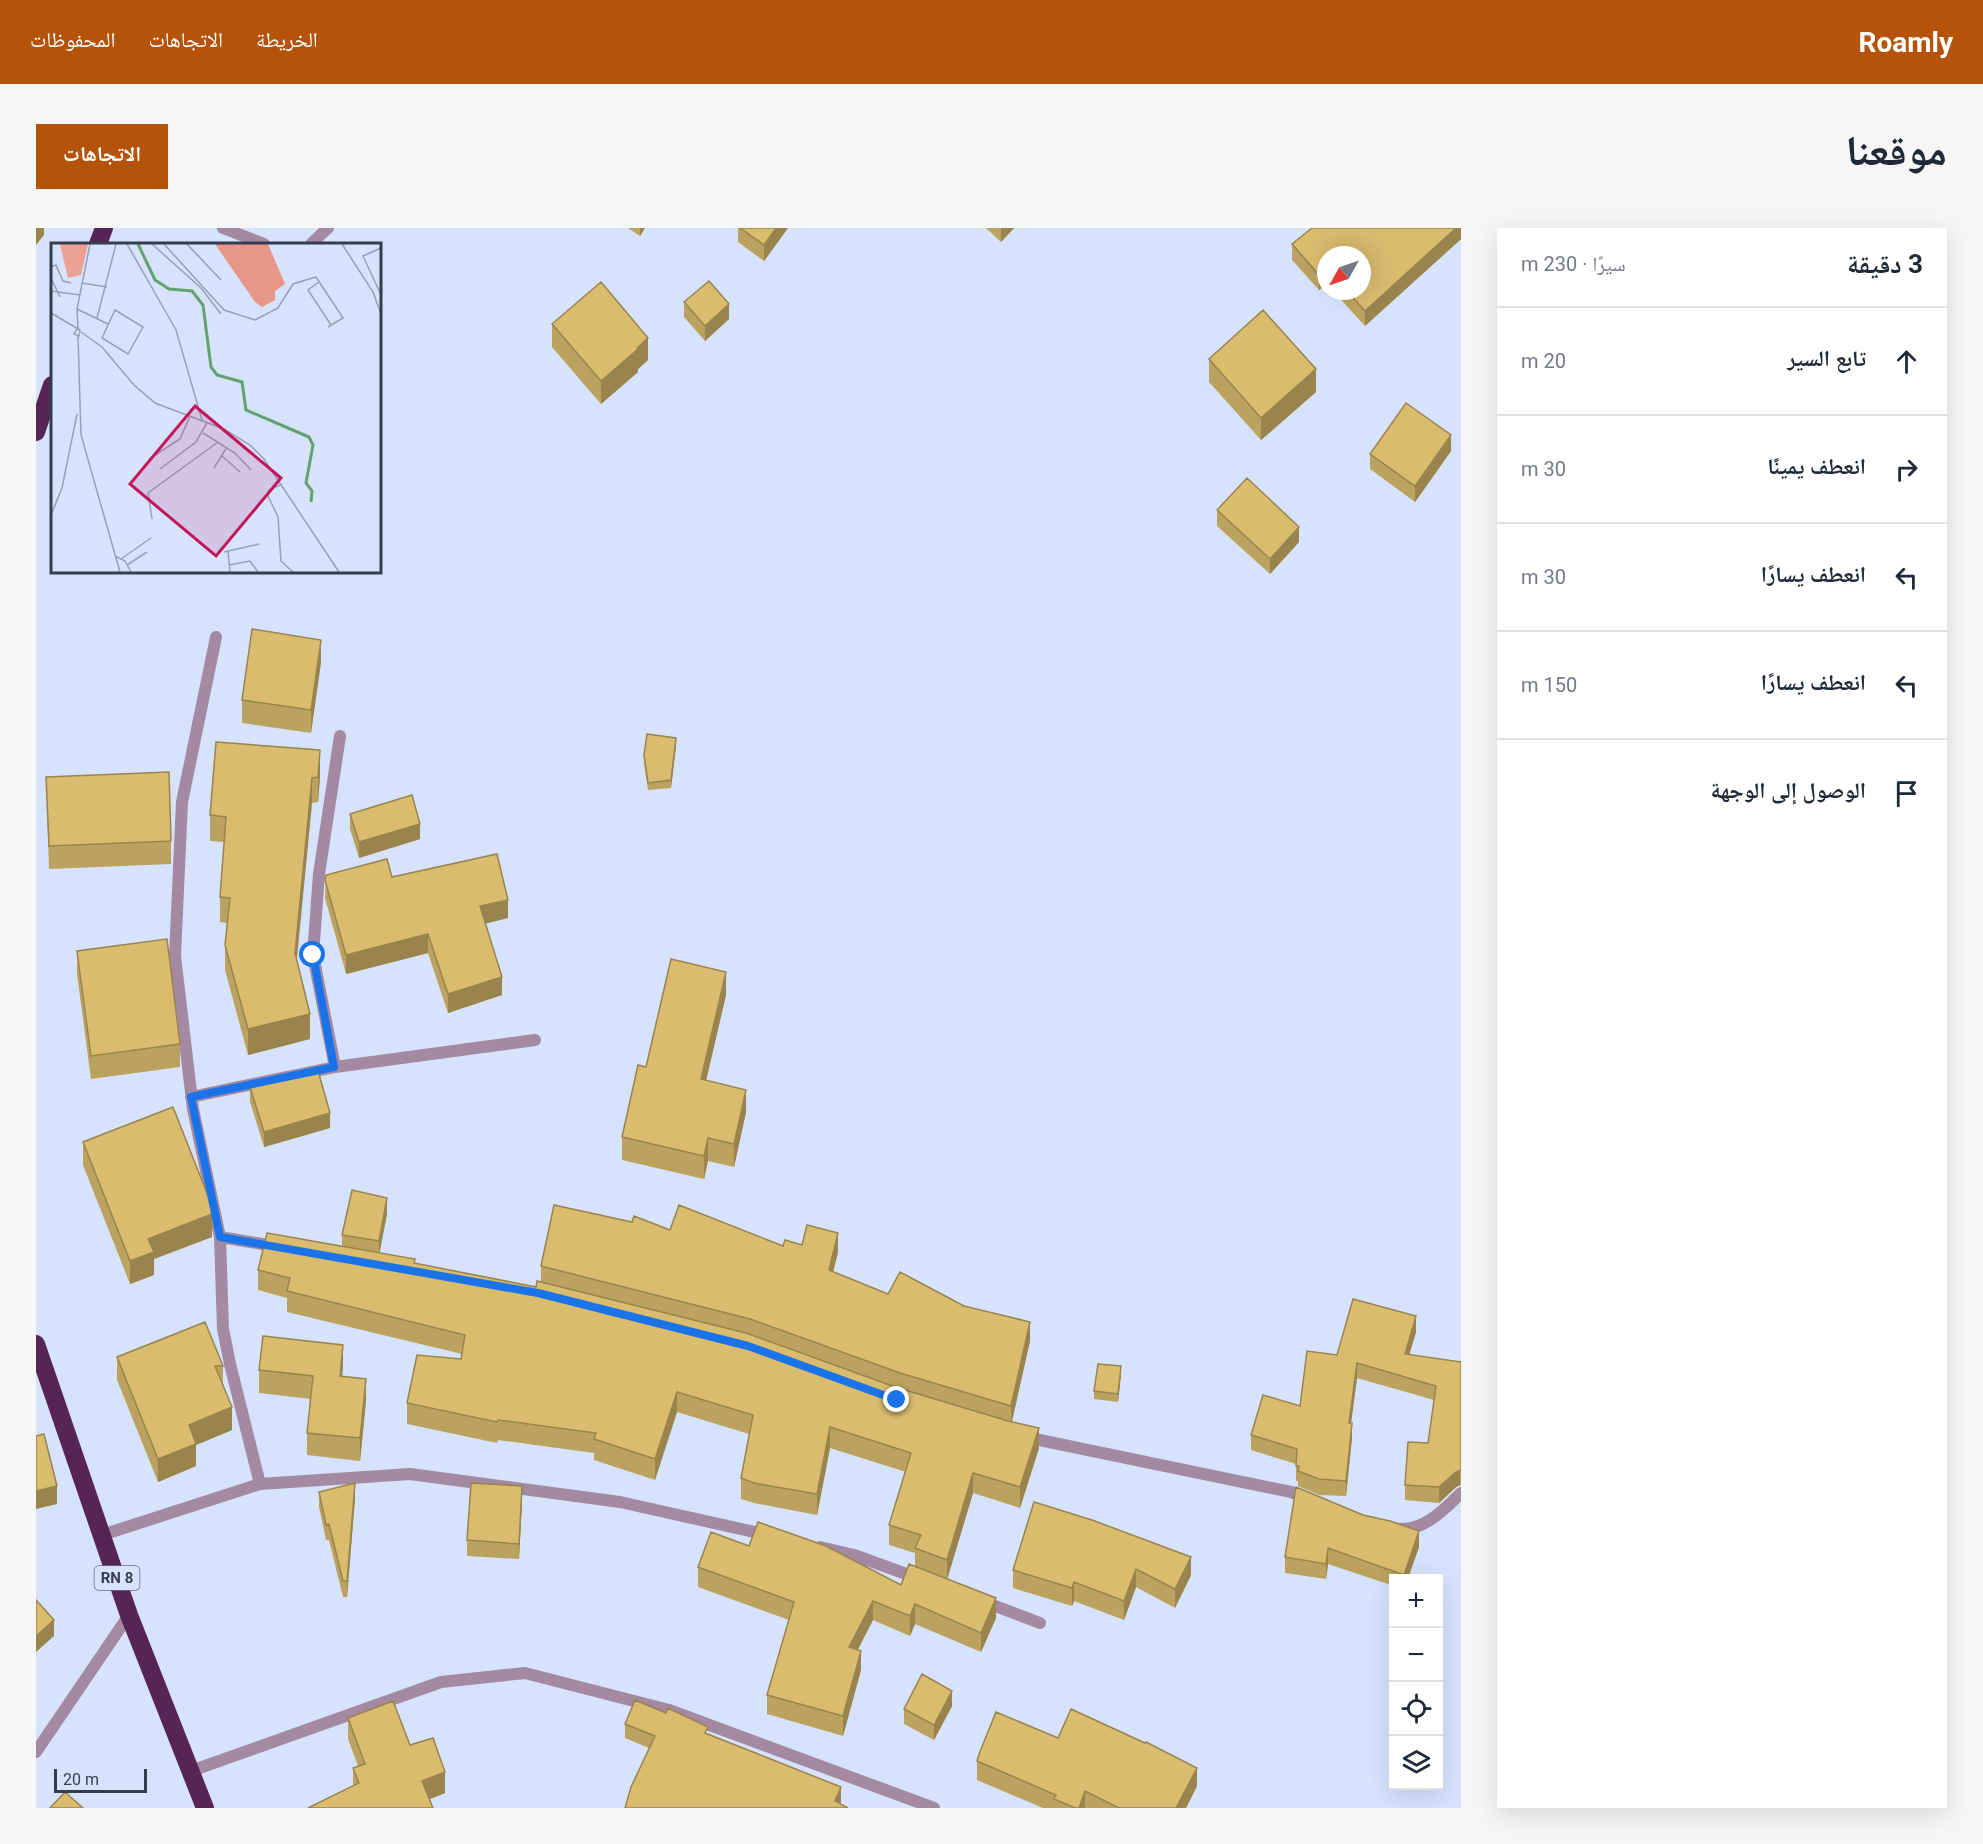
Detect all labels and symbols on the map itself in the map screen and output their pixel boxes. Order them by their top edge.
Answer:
inset map [51,243,381,573]
north arrow [1317,246,1371,300]
route start [299,941,325,967]
route end [883,1386,909,1412]
road number: RN 8 [94,1566,140,1590]
scale bar [54,1766,147,1794]

